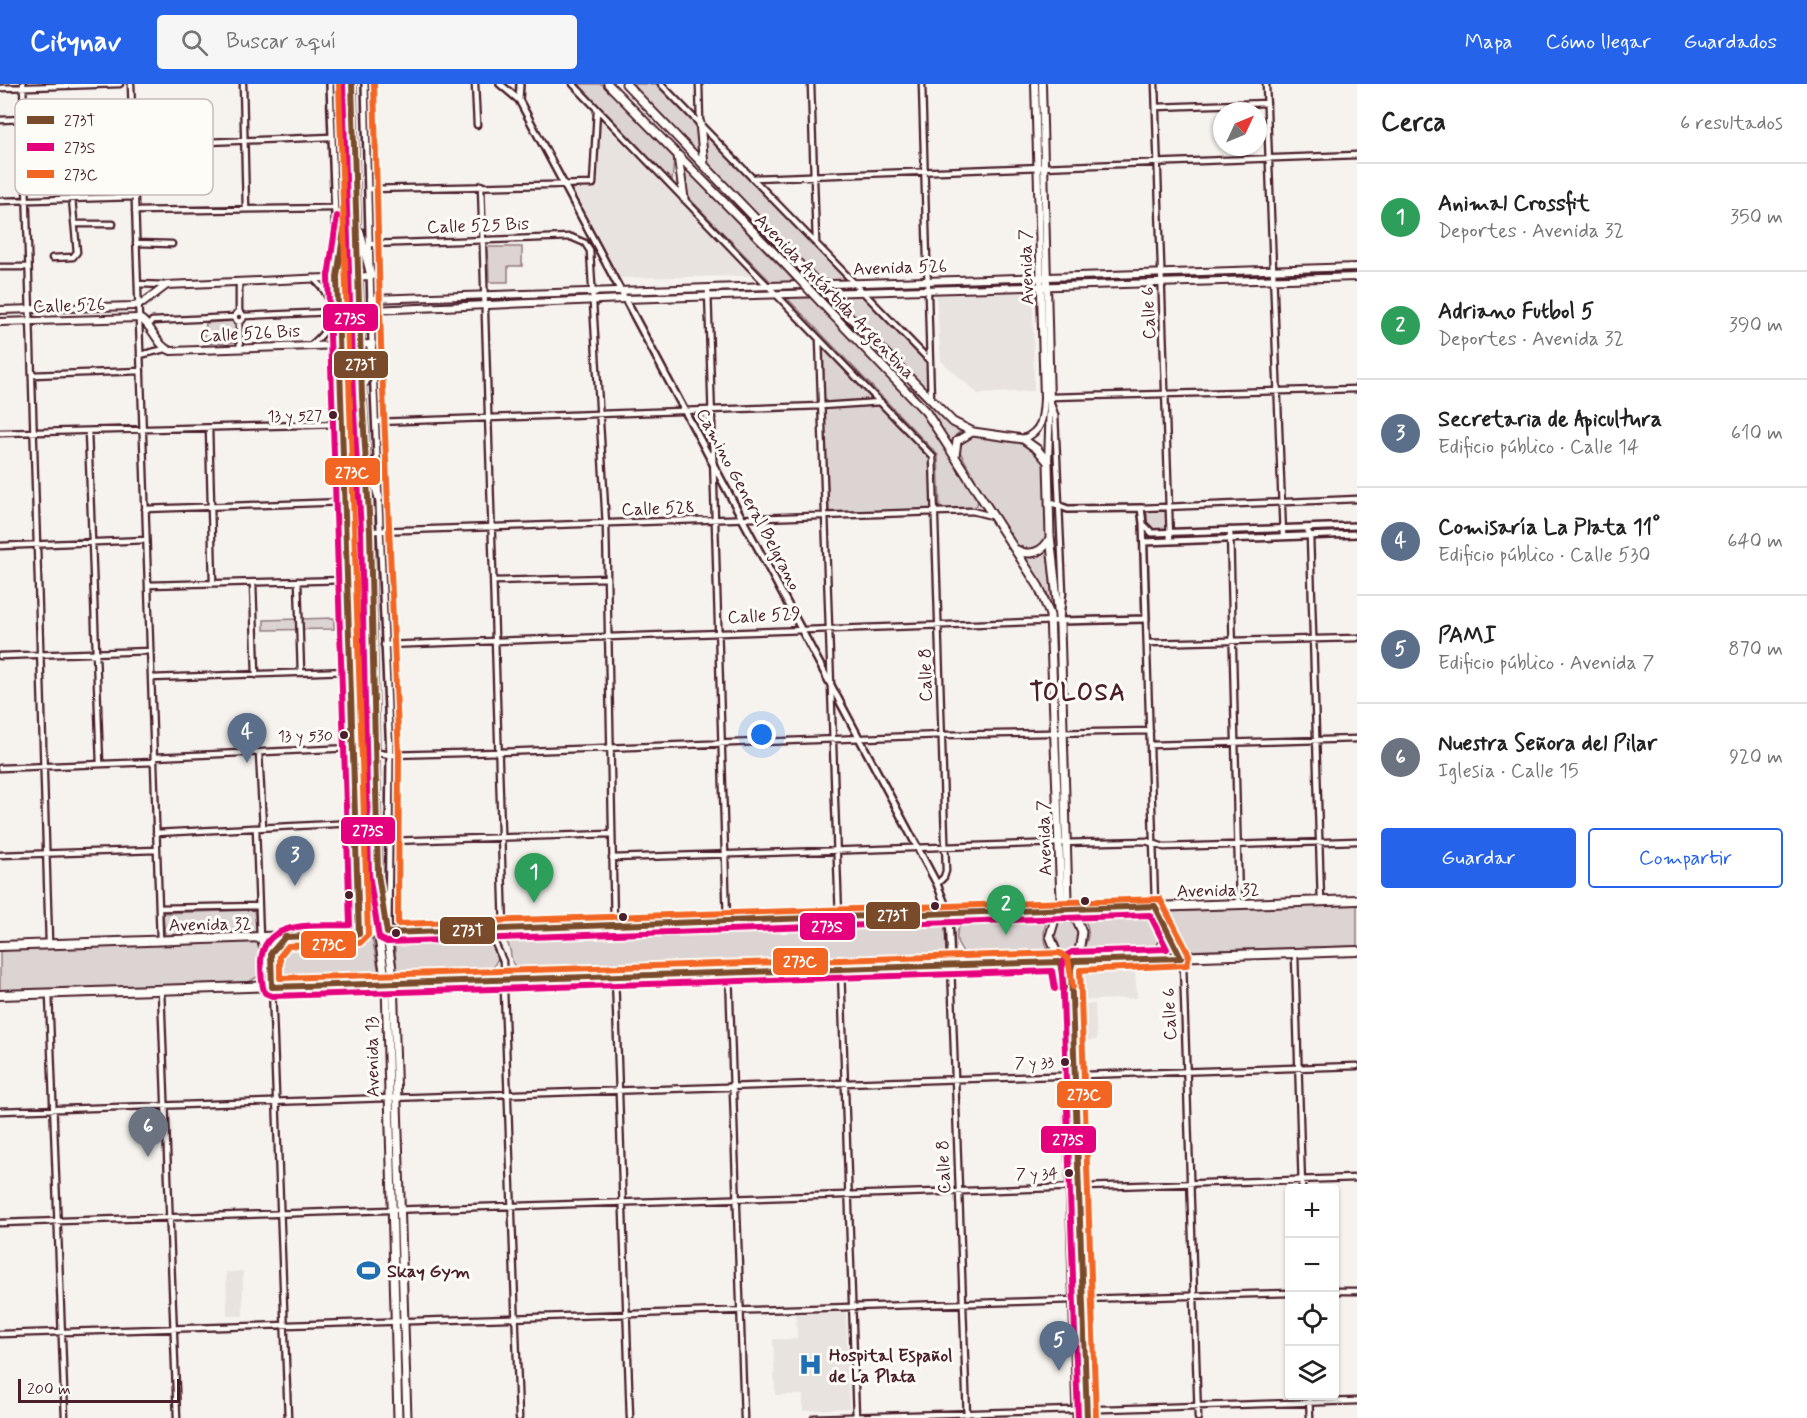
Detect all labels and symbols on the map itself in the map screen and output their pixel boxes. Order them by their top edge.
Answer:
legend [15,99,213,195]
north arrow [1213,102,1267,156]
text: 273T [64,111,96,132]
text: 273S [64,138,95,159]
text: 273C [64,165,98,186]
street label: Avenida Antártida Argentina [747,209,920,386]
street label: Calle 525 Bis [427,212,530,240]
street label: Avenida 7 [1014,228,1040,305]
street label: Avenida 526 [853,254,947,282]
street label: Calle 6 [1136,286,1162,340]
street label: Calle 526 [32,293,106,319]
line badge: 273S [322,303,379,332]
text: 273S [334,309,366,330]
street label: Calle 526 Bis [199,319,301,349]
line badge: 273T [333,350,389,379]
text: 273T [345,355,377,376]
street label: Camino General Belgrano [690,404,806,595]
place label: 13 y 527 [267,406,322,427]
marker: 13 y 527 [327,409,339,421]
line badge: 273C [324,457,381,486]
text: 273C [335,463,370,484]
street label: Calle 528 [621,496,695,522]
street label: Calle 529 [727,602,801,630]
street label: Calle 8 [914,648,938,702]
district label: TOLOSA [1029,678,1127,709]
pin: 4 [228,714,266,763]
your location [747,720,776,749]
place label: 13 y 530 [278,726,333,747]
marker: 13 y 530 [338,729,350,741]
street label: Avenida 7 [1032,799,1058,876]
line badge: 273S [340,816,396,845]
text: 273S [352,821,384,842]
pin: 3 [276,836,314,886]
pin: 1 [514,854,554,903]
street label: Avenida 32 [1176,878,1260,904]
pin: 2 [986,886,1026,935]
unlabelled marker [343,889,355,901]
unlabelled marker [1079,895,1091,907]
unlabelled marker [929,900,941,912]
line badge: 273T [865,901,921,930]
text: 273T [877,906,909,927]
unlabelled marker [617,911,629,923]
street label: Avenida 32 [168,912,252,938]
line badge: 273S [799,912,856,941]
line badge: 273T [439,916,496,945]
text: 273S [811,917,843,938]
text: 273T [452,921,484,942]
unlabelled marker [390,927,402,939]
line badge: 273C [300,930,357,959]
text: 273C [312,935,347,956]
line badge: 273C [772,947,829,976]
text: 273C [783,952,818,973]
street label: Calle 6 [1157,987,1183,1041]
street label: Avenida 13 [360,1016,386,1098]
place label: 7 y 33 [1015,1053,1054,1074]
marker: 7 y 33 [1059,1056,1071,1068]
line badge: 273C [1056,1080,1113,1109]
text: 273C [1067,1085,1102,1106]
pin: 6 [128,1108,168,1157]
line badge: 273S [1040,1125,1097,1154]
text: 273S [1052,1130,1084,1151]
street label: Calle 8 [931,1140,957,1194]
place label: 7 y 34 [1016,1164,1058,1185]
marker: 7 y 34 [1063,1167,1075,1179]
sports icon: Skay Gym [356,1258,382,1284]
place label: Skay Gym [387,1260,471,1284]
pin: 5 [1040,1322,1078,1371]
place label: Hospital Español de La Plata [829,1344,953,1389]
hospital icon: Hospital Español de La Plata [798,1352,824,1378]
scale bar [18,1376,180,1404]

